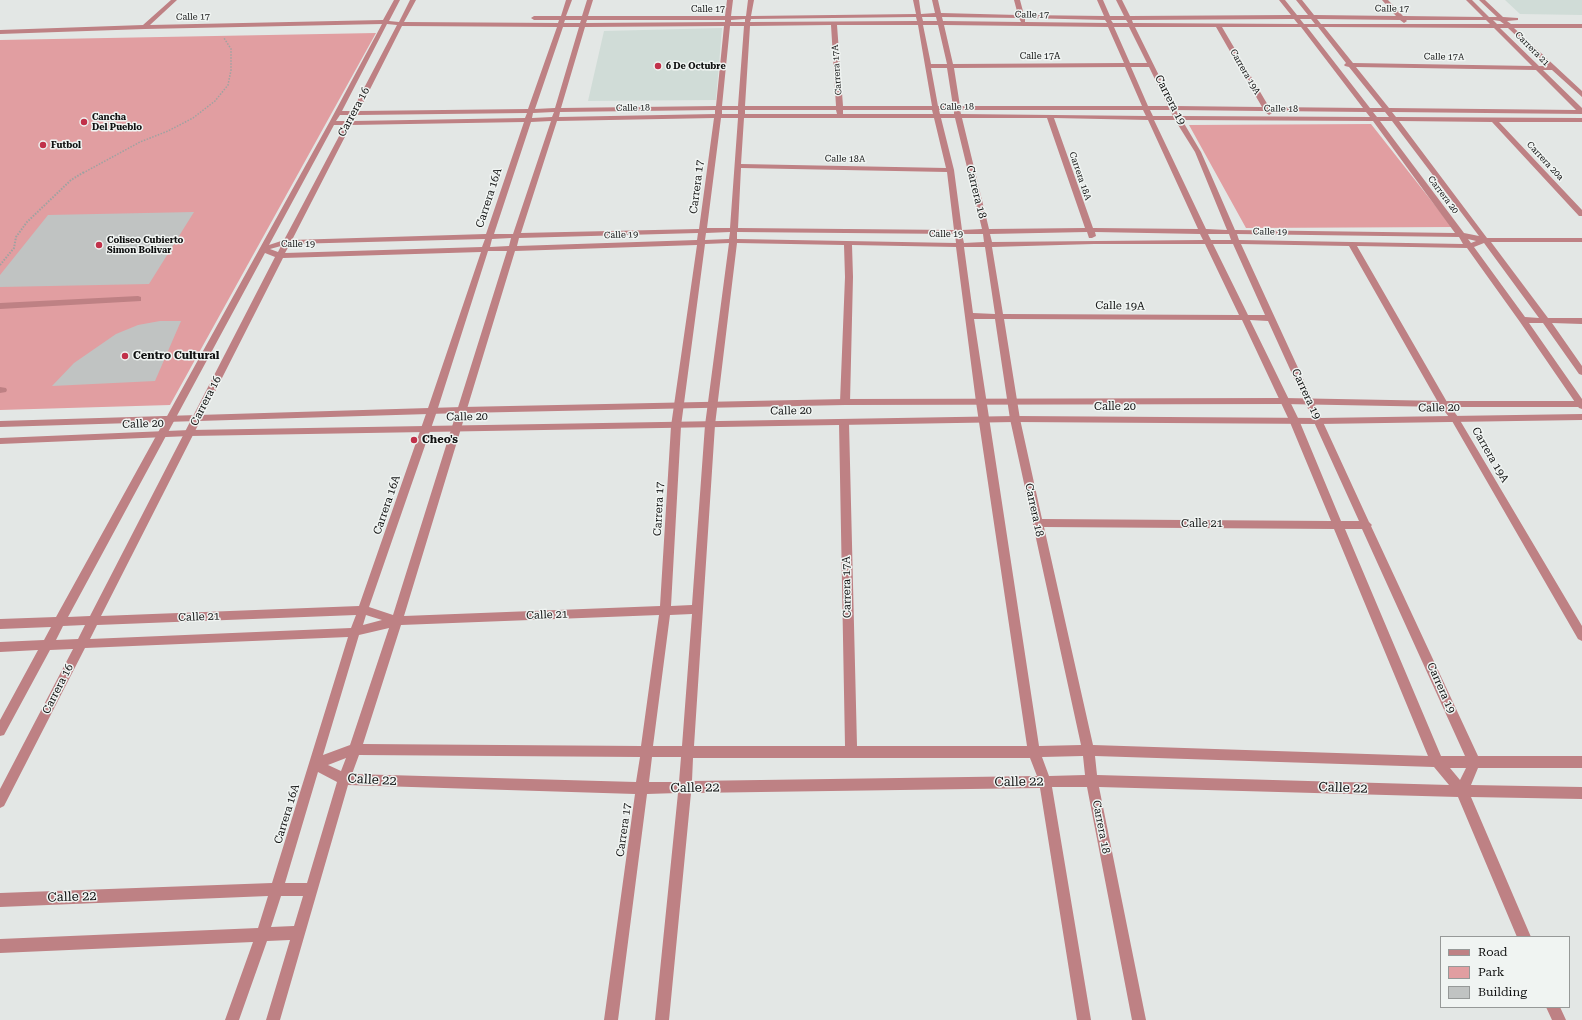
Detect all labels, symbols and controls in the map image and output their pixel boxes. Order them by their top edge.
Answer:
street label: Calle 17 [1375,3,1409,15]
street label: Calle 17 [691,4,725,14]
street label: Calle 17 [1015,9,1049,21]
street label: Calle 17 [176,11,210,23]
street label: Carrera 21 [1512,29,1552,69]
street label: Carrera 17A [830,44,844,96]
street label: Carrera 19A [1228,47,1262,97]
street label: Calle 17A [1020,51,1060,61]
street label: Calle 17A [1424,51,1464,63]
marker: 6 De Octubre [653,61,663,71]
place label: 6 De Octubre [666,61,726,71]
street label: Carrera 19 [1152,73,1188,127]
street label: Carrera 16 [335,85,373,139]
street label: Calle 18 [940,101,974,113]
street label: Calle 18 [616,102,650,114]
street label: Calle 18 [1264,103,1298,115]
place label: Cancha Del Pueblo [92,112,142,133]
marker: Cancha Del Pueblo [79,117,89,127]
street label: Carrera 20a [1524,139,1566,183]
marker: Futbol [38,140,48,150]
place label: Futbol [51,140,81,150]
street label: Carrera 18A [1067,150,1093,202]
street label: Calle 18A [825,153,865,165]
street label: Carrera 17 [687,159,707,215]
street label: Carrera 18 [963,164,989,220]
street label: Carrera 16A [473,166,505,230]
street label: Carrera 20 [1425,174,1461,216]
street label: Calle 19 [1253,226,1287,238]
street label: Calle 19 [604,229,638,241]
street label: Calle 19 [929,229,963,239]
place label: Coliseo Cubierto Simon Bolivar [107,235,183,256]
street label: Calle 19 [281,239,315,249]
marker: Coliseo Cubierto Simon Bolivar [94,240,104,250]
street label: Calle 19A [1095,299,1145,313]
place label: Centro Cultural [133,349,219,363]
marker: Centro Cultural [120,351,130,361]
street label: Carrera 19 [1289,367,1323,421]
street label: Carrera 16 [188,374,224,428]
street label: Calle 20 [1094,400,1136,414]
street label: Calle 20 [1418,401,1460,415]
street label: Calle 20 [770,404,812,418]
street label: Calle 20 [446,410,488,424]
street label: Calle 20 [122,417,164,431]
street label: Carrera 19A [1469,425,1511,485]
place label: Cheo's [422,433,458,447]
marker: Cheo's [409,435,419,445]
street label: Carrera 16A [371,474,403,536]
street label: Carrera 17 [651,482,667,536]
street label: Carrera 18 [1022,482,1046,538]
street label: Calle 21 [1181,517,1223,531]
street label: Carrera 17A [840,556,854,618]
street label: Calle 21 [526,608,568,622]
street label: Calle 21 [178,610,220,624]
street label: Carrera 19 [1424,661,1458,715]
street label: Carrera 16 [40,662,76,716]
street label: Calle 22 [347,771,397,789]
street label: Calle 22 [994,774,1044,790]
street label: Calle 22 [1318,779,1368,797]
street label: Calle 22 [670,780,720,796]
street label: Carrera 16A [272,782,302,846]
street label: Carrera 18 [1089,799,1113,855]
street label: Carrera 17 [614,802,634,858]
street label: Calle 22 [47,888,97,906]
legend [1440,936,1570,1008]
text: Road [1478,945,1507,959]
text: Park [1478,965,1504,979]
text: Building [1478,985,1527,999]

